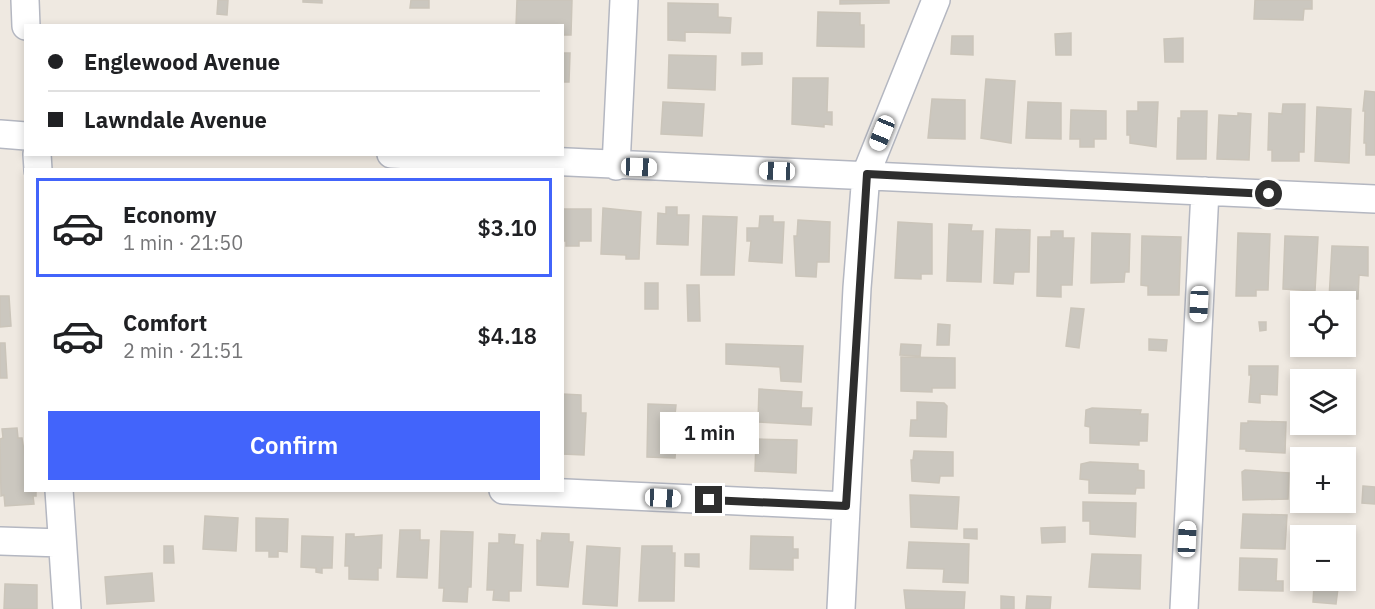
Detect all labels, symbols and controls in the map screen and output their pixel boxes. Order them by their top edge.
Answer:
text: Englewood Avenue [84,47,280,76]
text: Lawndale Avenue [84,105,267,134]
car [867,113,897,153]
car [621,157,657,177]
car [759,161,795,181]
route start [1255,180,1282,207]
text: Economy [123,200,217,229]
icon: car [51,201,105,255]
text: $3.10 [478,213,537,242]
text: 1 min · 21:50 [123,229,243,256]
car [1189,286,1209,322]
map controls [1290,291,1356,591]
button: locate [1290,291,1356,357]
text: Comfort [123,308,207,337]
icon: car [51,309,105,363]
text: $4.18 [478,321,537,350]
text: 2 min · 21:51 [123,337,243,364]
button: layers [1290,369,1356,435]
button: Confirm [48,411,540,480]
callout: 1 min [660,413,758,455]
text: 1 min [684,419,735,446]
button: + [1290,447,1356,513]
route end [695,486,722,513]
car [645,488,681,508]
car [1177,521,1197,557]
button: − [1290,525,1356,591]

